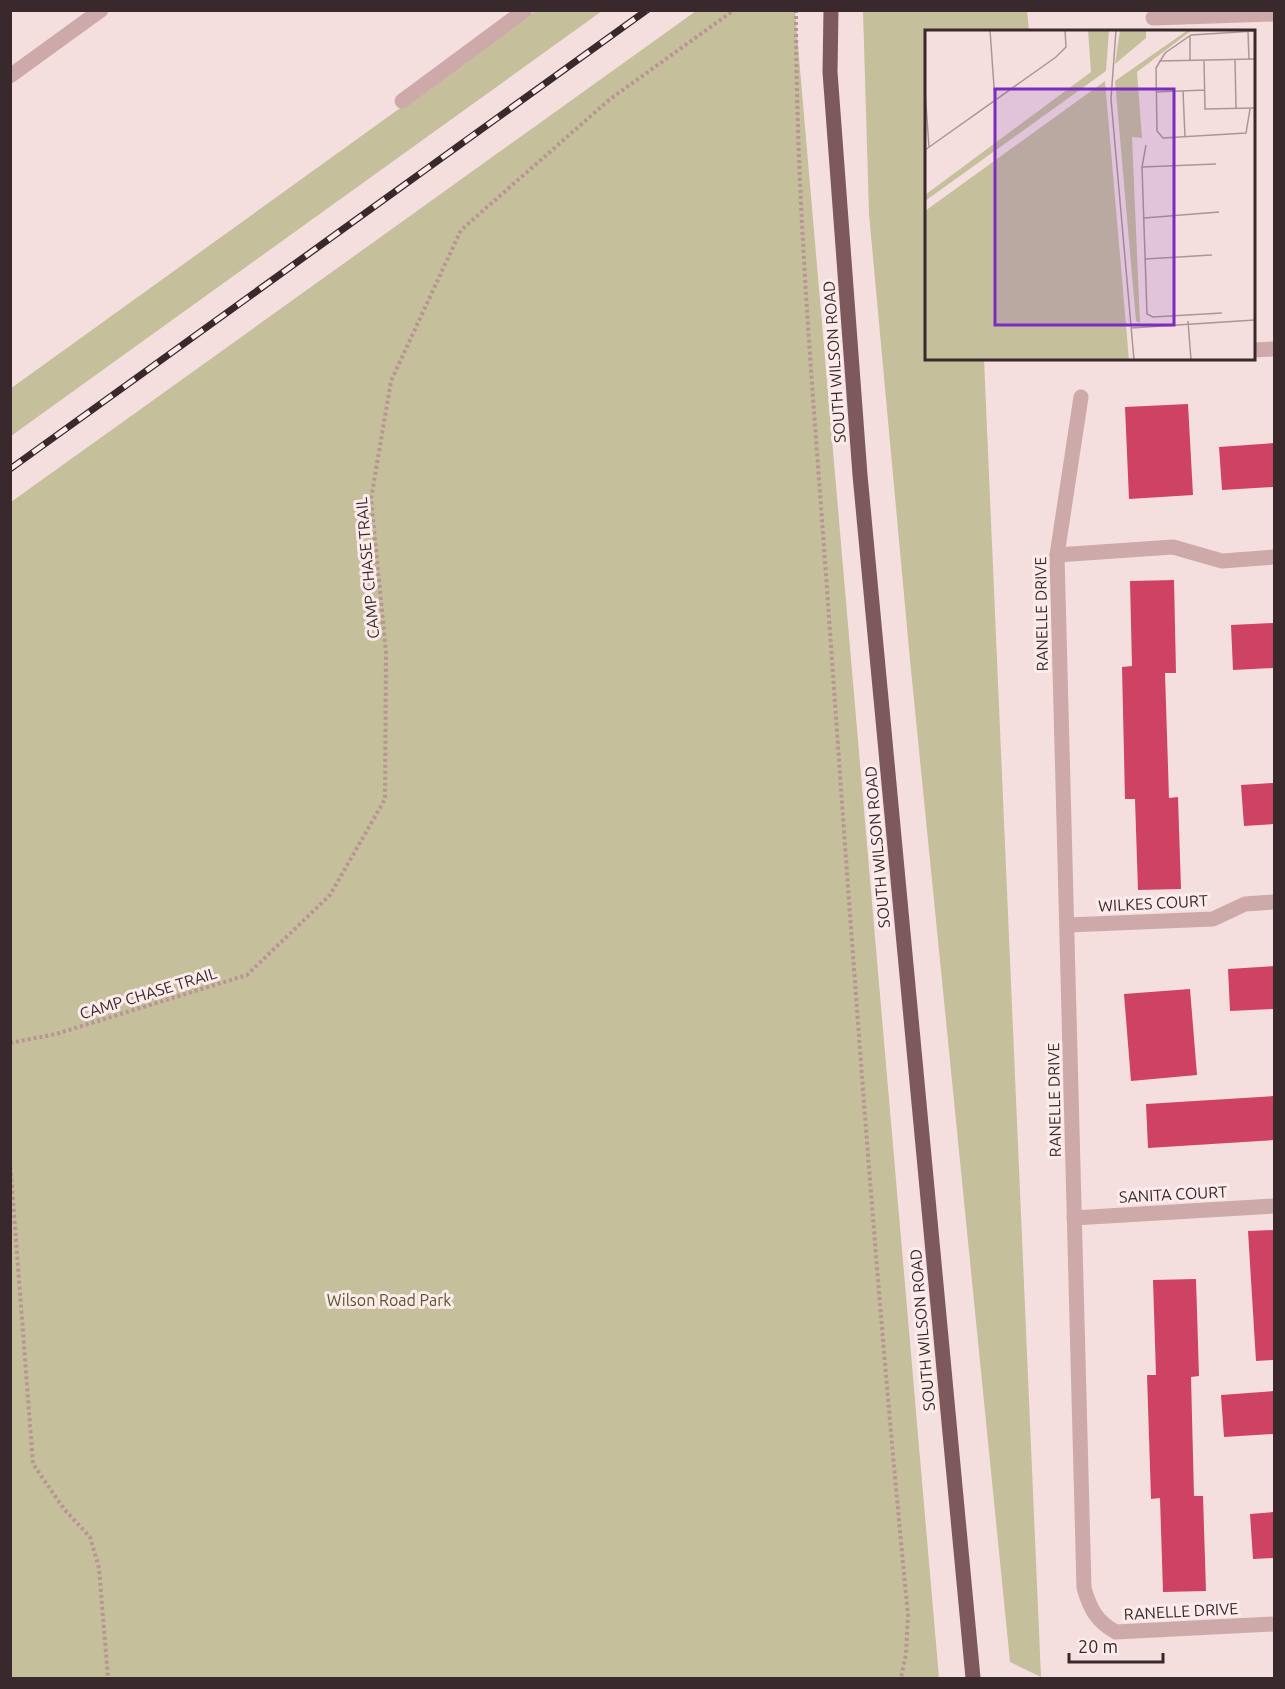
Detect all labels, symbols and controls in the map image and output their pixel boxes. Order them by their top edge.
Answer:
inset map [925,30,1255,360]
street label: SOUTH WILSON ROAD [819,280,849,444]
street label: CAMP CHASE TRAIL [352,496,382,640]
street label: RANELLE DRIVE [1031,556,1051,671]
street label: SOUTH WILSON ROAD [861,765,893,929]
street label: WILKES COURT [1098,891,1208,915]
street label: CAMP CHASE TRAIL [77,964,219,1022]
street label: RANELLE DRIVE [1044,1042,1064,1157]
street label: SANITA COURT [1118,1182,1228,1206]
street label: SOUTH WILSON ROAD [906,1248,938,1412]
park label: Wilson Road Park [327,1291,451,1309]
street label: RANELLE DRIVE [1123,1599,1239,1623]
scale bar [1069,1626,1164,1664]
text: 20 m [1078,1636,1118,1656]

